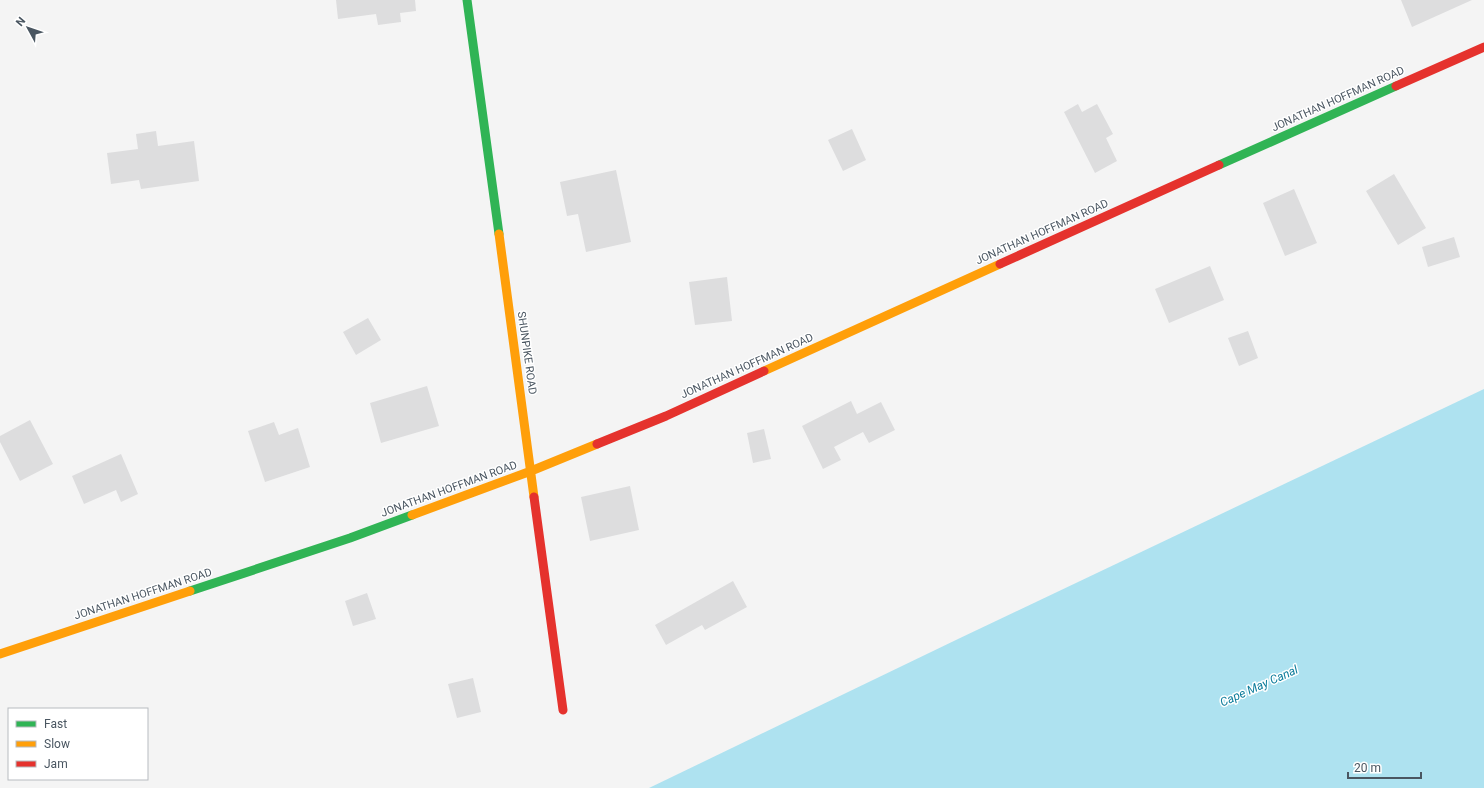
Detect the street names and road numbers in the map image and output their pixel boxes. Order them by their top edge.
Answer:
street label: JONATHAN HOFFMAN ROAD [1270,64,1406,134]
street label: JONATHAN HOFFMAN ROAD [974,197,1110,267]
street label: SHUNPIKE ROAD [515,311,539,395]
street label: JONATHAN HOFFMAN ROAD [679,331,815,401]
street label: JONATHAN HOFFMAN ROAD [379,458,519,520]
street label: JONATHAN HOFFMAN ROAD [73,566,213,622]

